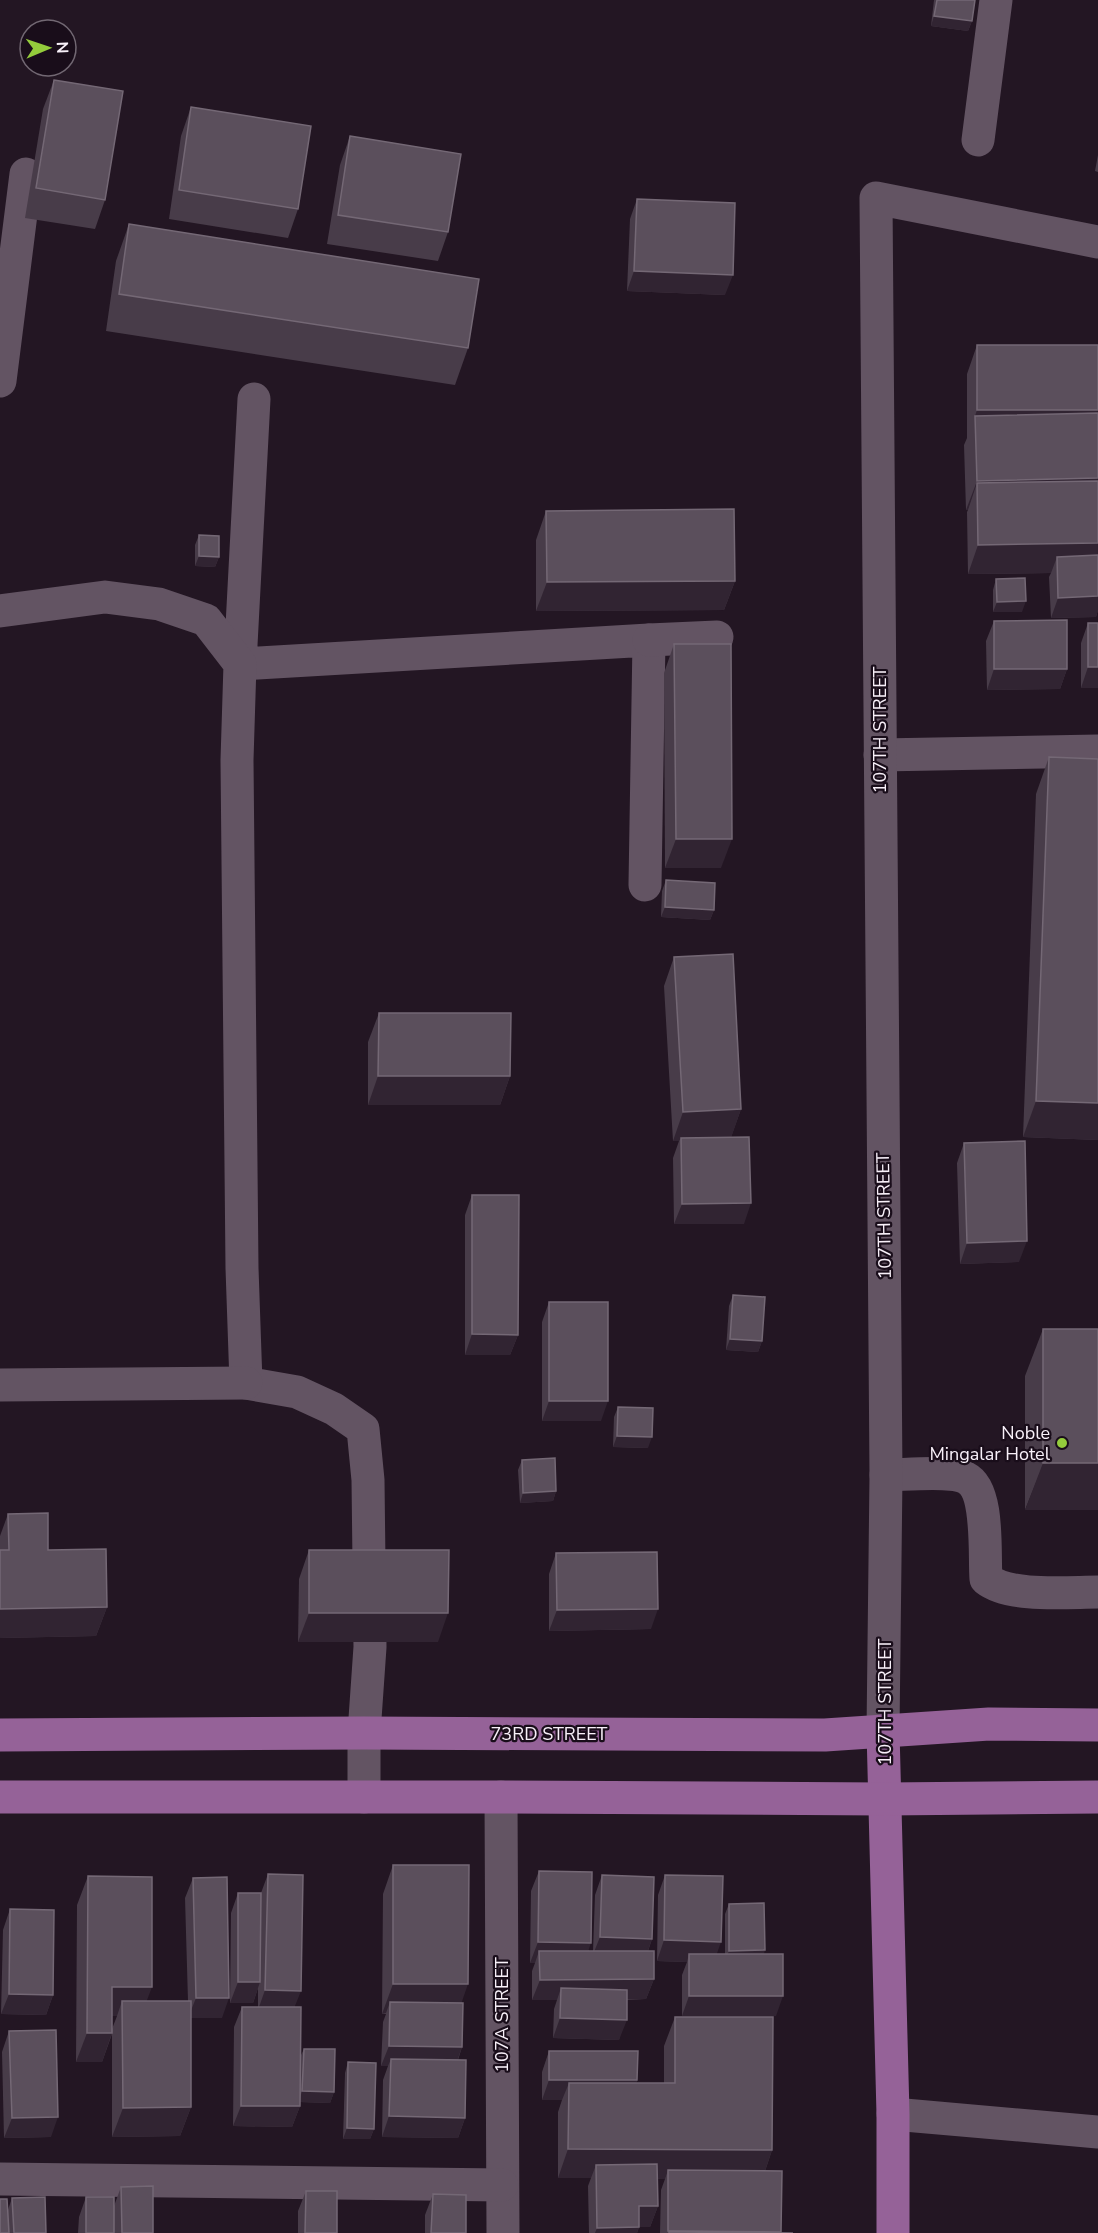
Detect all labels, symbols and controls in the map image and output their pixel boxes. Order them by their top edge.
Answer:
north arrow [18,18,78,78]
text: N [51,41,73,54]
street label: 107TH STREET [868,666,892,793]
street label: 107TH STREET [871,1152,897,1280]
place label: Noble Mingalar Hotel [929,1421,1051,1466]
marker: Noble Mingalar Hotel [1055,1436,1069,1450]
street label: 107TH STREET [873,1638,897,1765]
street label: 73RD STREET [491,1722,608,1746]
street label: 107A STREET [490,1957,514,2073]

